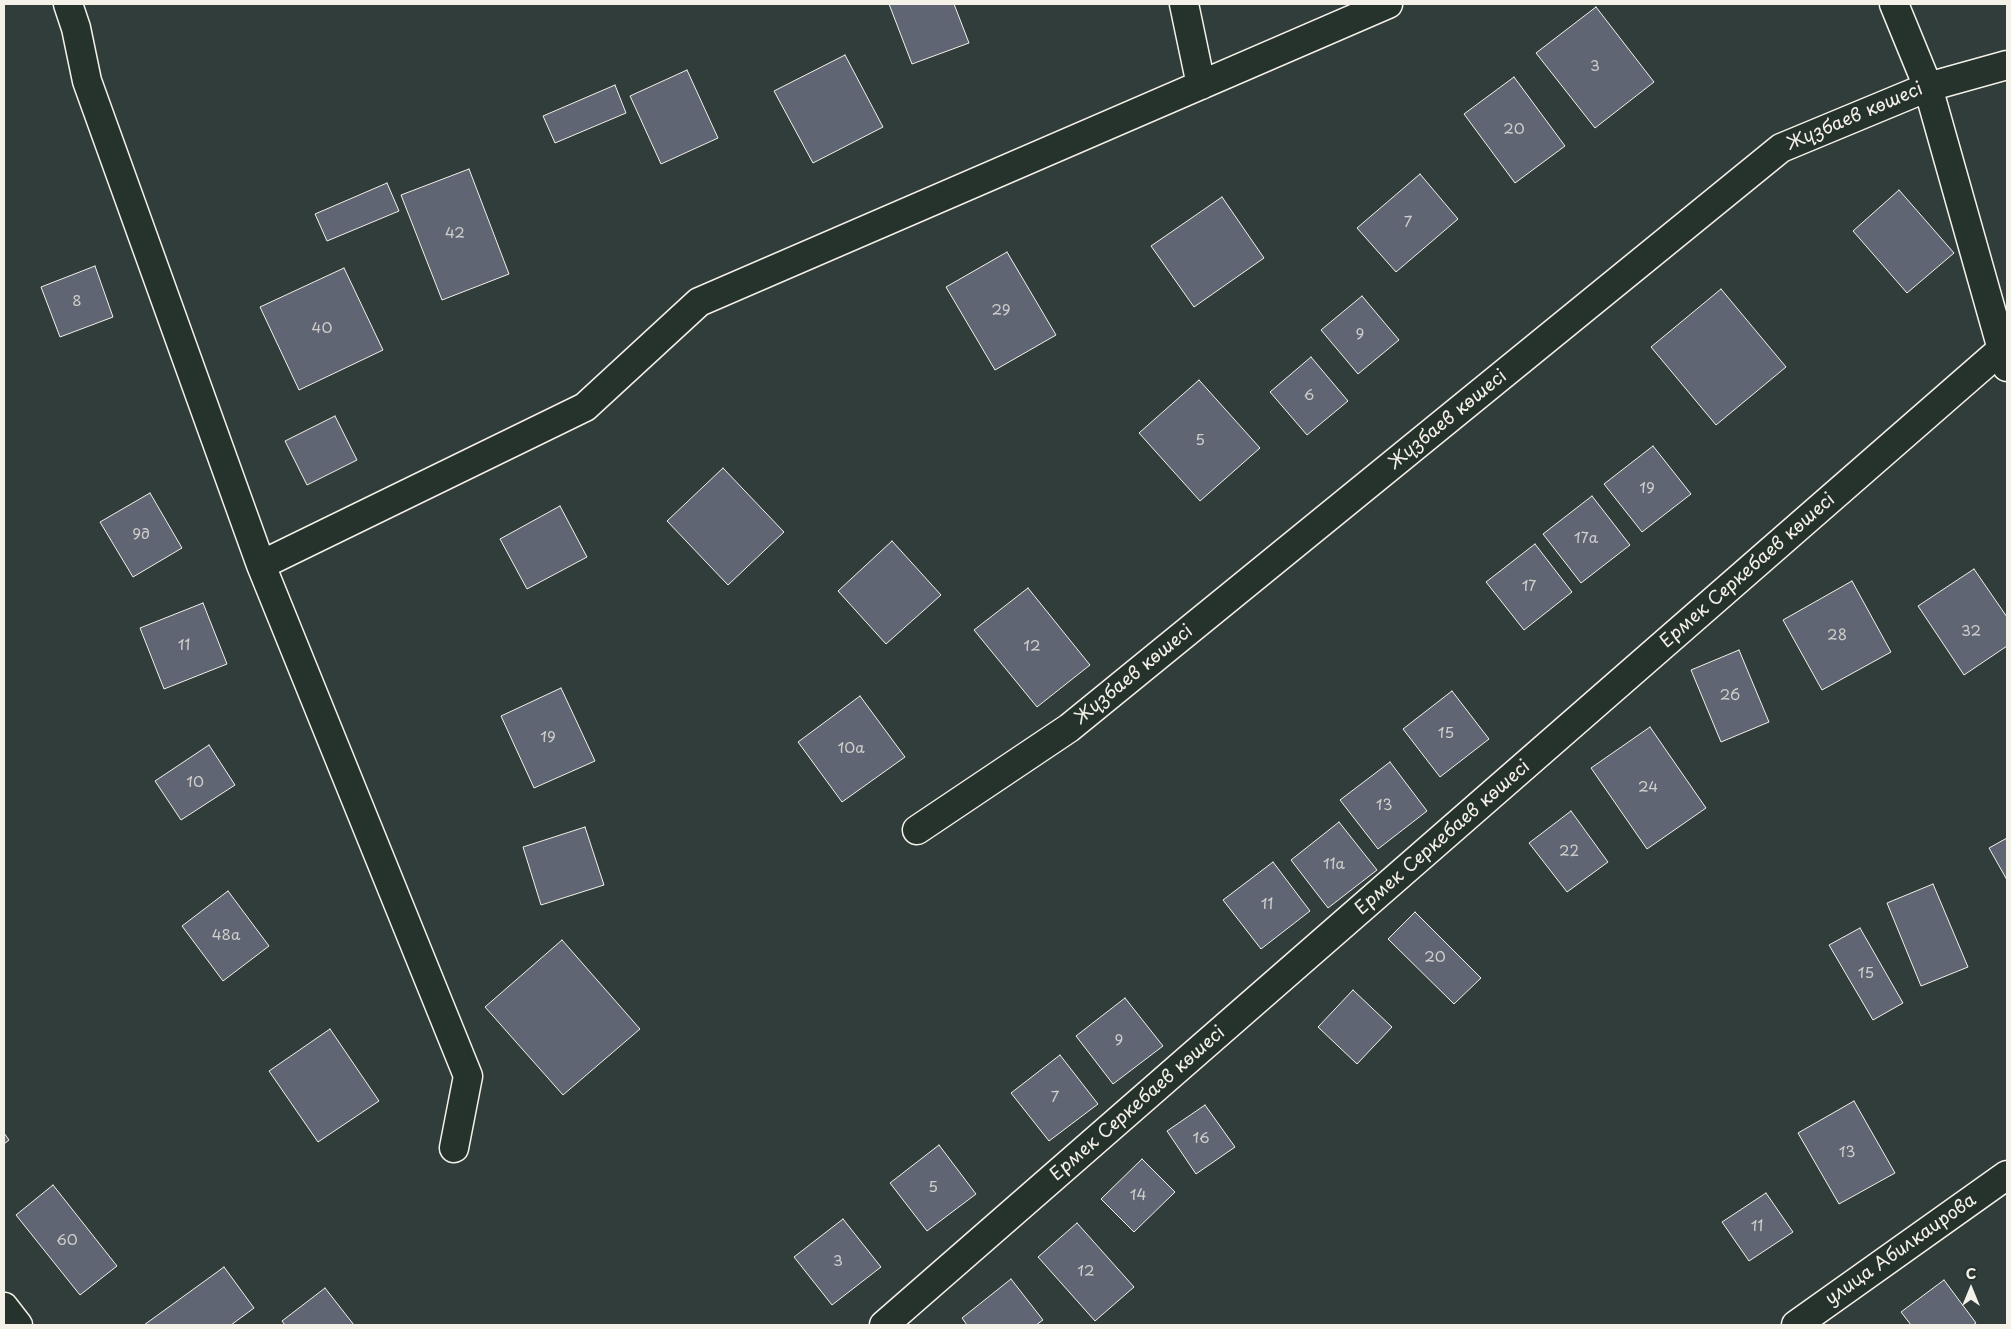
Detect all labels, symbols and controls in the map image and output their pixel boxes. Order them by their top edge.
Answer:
house number: 3 [1590,58,1600,76]
street label: Жүзбаев көшесі [1784,79,1926,155]
house number: 20 [1503,121,1525,139]
house number: 7 [1404,214,1412,232]
house number: 42 [445,225,465,243]
house number: 8 [72,293,82,311]
house number: 29 [991,302,1011,320]
house number: 40 [312,320,332,338]
house number: 9 [1356,326,1364,344]
street label: Жүзбаев көшесі [1384,366,1512,474]
house number: 6 [1304,387,1314,405]
house number: 5 [1195,432,1205,450]
house number: 19 [1639,480,1655,498]
street label: Ермек Серкебаев көшесі [1656,489,1840,653]
house number: 9д [132,526,150,544]
house number: 17а [1574,530,1598,548]
house number: 17 [1522,578,1536,596]
street label: Жүзбаев көшесі [1070,621,1198,729]
house number: 32 [1961,623,1981,641]
house number: 28 [1827,627,1847,645]
house number: 11 [178,637,190,655]
house number: 12 [1023,638,1041,656]
house number: 26 [1720,687,1740,705]
house number: 15 [1438,725,1454,743]
house number: 19 [540,729,556,747]
house number: 10а [837,740,865,758]
street label: Ермек Серкебаев көшесі [1351,756,1535,920]
house number: 10 [186,774,204,792]
house number: 24 [1638,779,1658,797]
house number: 13 [1376,797,1392,815]
house number: 22 [1559,843,1579,861]
house number: 11а [1323,856,1345,874]
house number: 11 [1261,896,1273,914]
house number: 48а [212,927,240,945]
house number: 20 [1424,949,1446,967]
house number: 15 [1858,965,1874,983]
street label: Ермек Серкебаев көшесі [1046,1022,1230,1186]
house number: 9 [1115,1032,1123,1050]
house number: 7 [1051,1089,1059,1107]
house number: 16 [1192,1130,1210,1148]
house number: 13 [1839,1144,1855,1162]
house number: 5 [928,1179,938,1197]
house number: 14 [1130,1187,1146,1205]
street label: улица Абилкаирова [1821,1190,1981,1310]
house number: 11 [1751,1218,1763,1236]
house number: 60 [56,1232,78,1250]
house number: 3 [833,1253,843,1271]
house number: 12 [1077,1263,1095,1281]
text: С [1966,1263,1976,1284]
north arrow [1946,1264,1996,1314]

